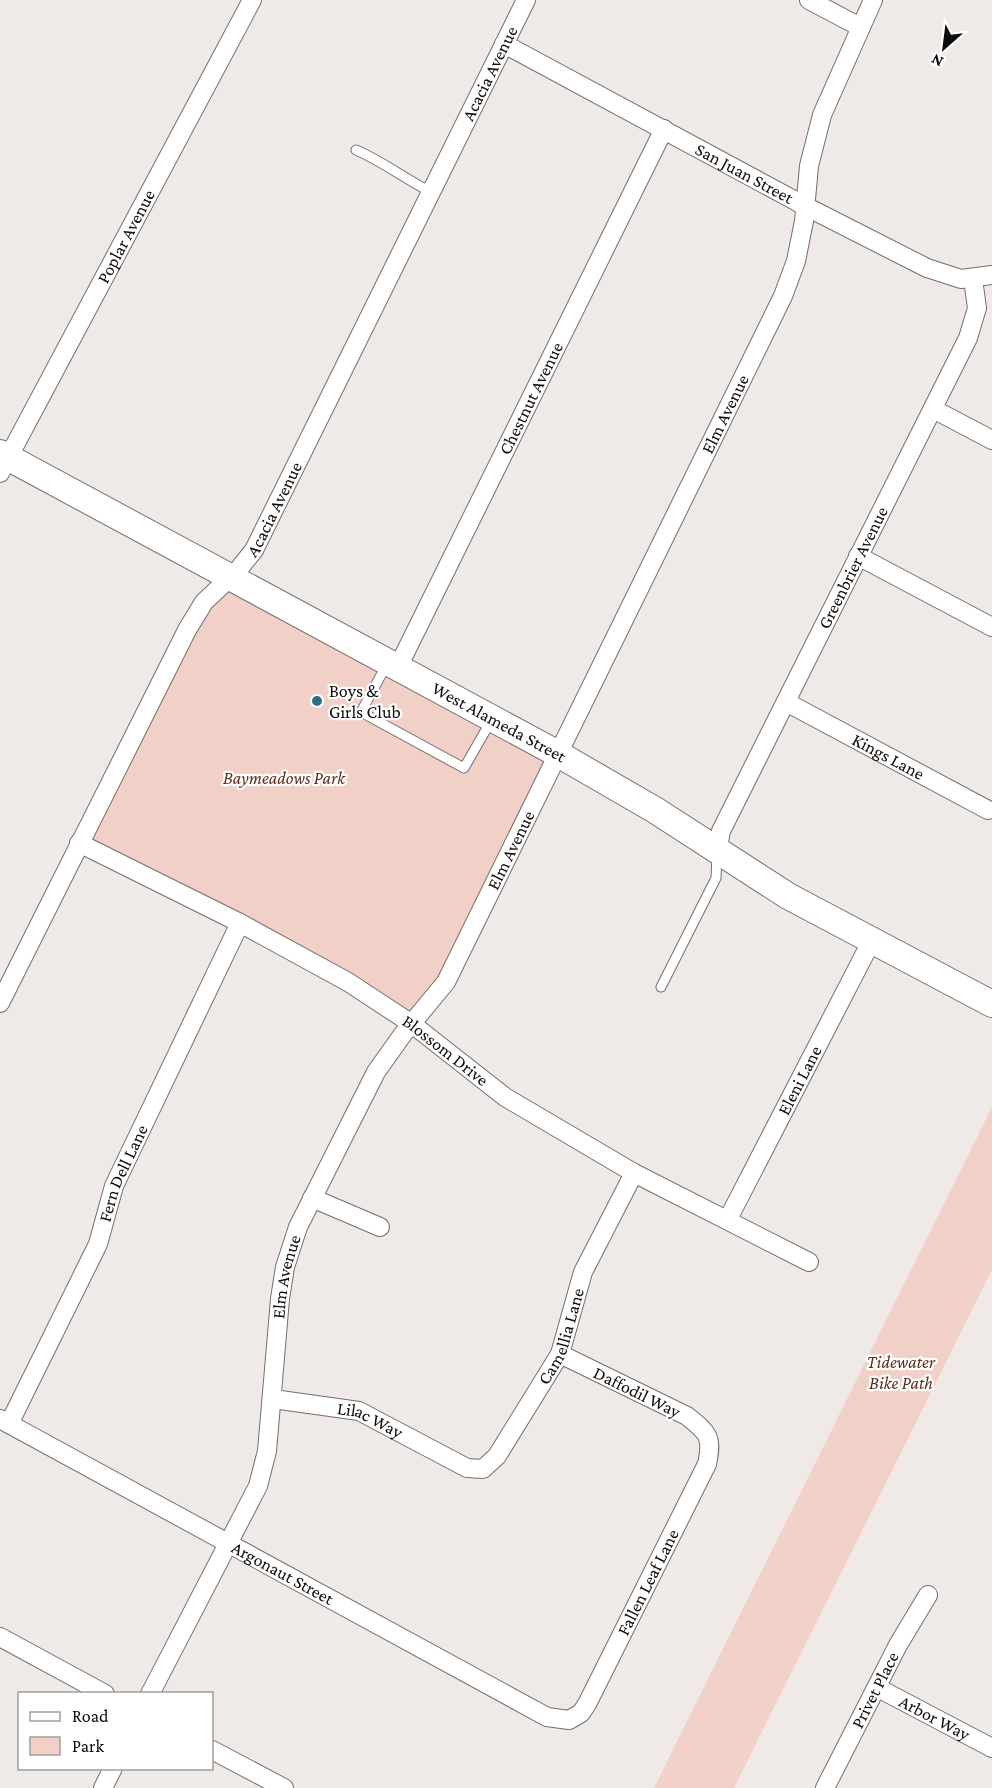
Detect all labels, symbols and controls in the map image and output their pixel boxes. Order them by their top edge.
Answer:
north arrow [914,18,974,78]
street label: Acacia Avenue [458,23,522,124]
text: N [928,51,946,71]
street label: San Juan Street [692,139,798,208]
street label: Poplar Avenue [93,186,159,287]
street label: Chestnut Avenue [495,339,567,458]
street label: Elm Avenue [697,371,753,457]
street label: Acacia Avenue [243,458,306,561]
street label: Greenbrier Avenue [814,503,892,632]
street label: West Alameda Street [429,678,570,767]
place label: Boys & Girls Club [329,681,401,722]
marker: Boys & Girls Club [310,694,324,708]
street label: Kings Lane [849,729,928,784]
park label: Baymeadows Park [223,768,346,788]
street label: Elm Avenue [483,807,539,893]
street label: Blossom Drive [399,1011,493,1090]
street label: Eleni Lane [773,1042,826,1118]
street label: Fern Dell Lane [95,1121,152,1224]
street label: Elm Avenue [268,1232,305,1320]
street label: Camellia Lane [534,1286,588,1388]
park label: Tidewater Bike Path [867,1352,936,1393]
street label: Daffodil Way [590,1362,684,1422]
street label: Lilac Way [336,1398,407,1443]
street label: Fallen Leaf Lane [613,1526,683,1639]
street label: Argonaut Street [228,1537,338,1609]
street label: Privet Place [847,1648,903,1732]
street label: Arbor Way [896,1691,974,1745]
legend [18,1692,213,1770]
text: Road [72,1706,109,1726]
text: Park [72,1736,104,1756]

